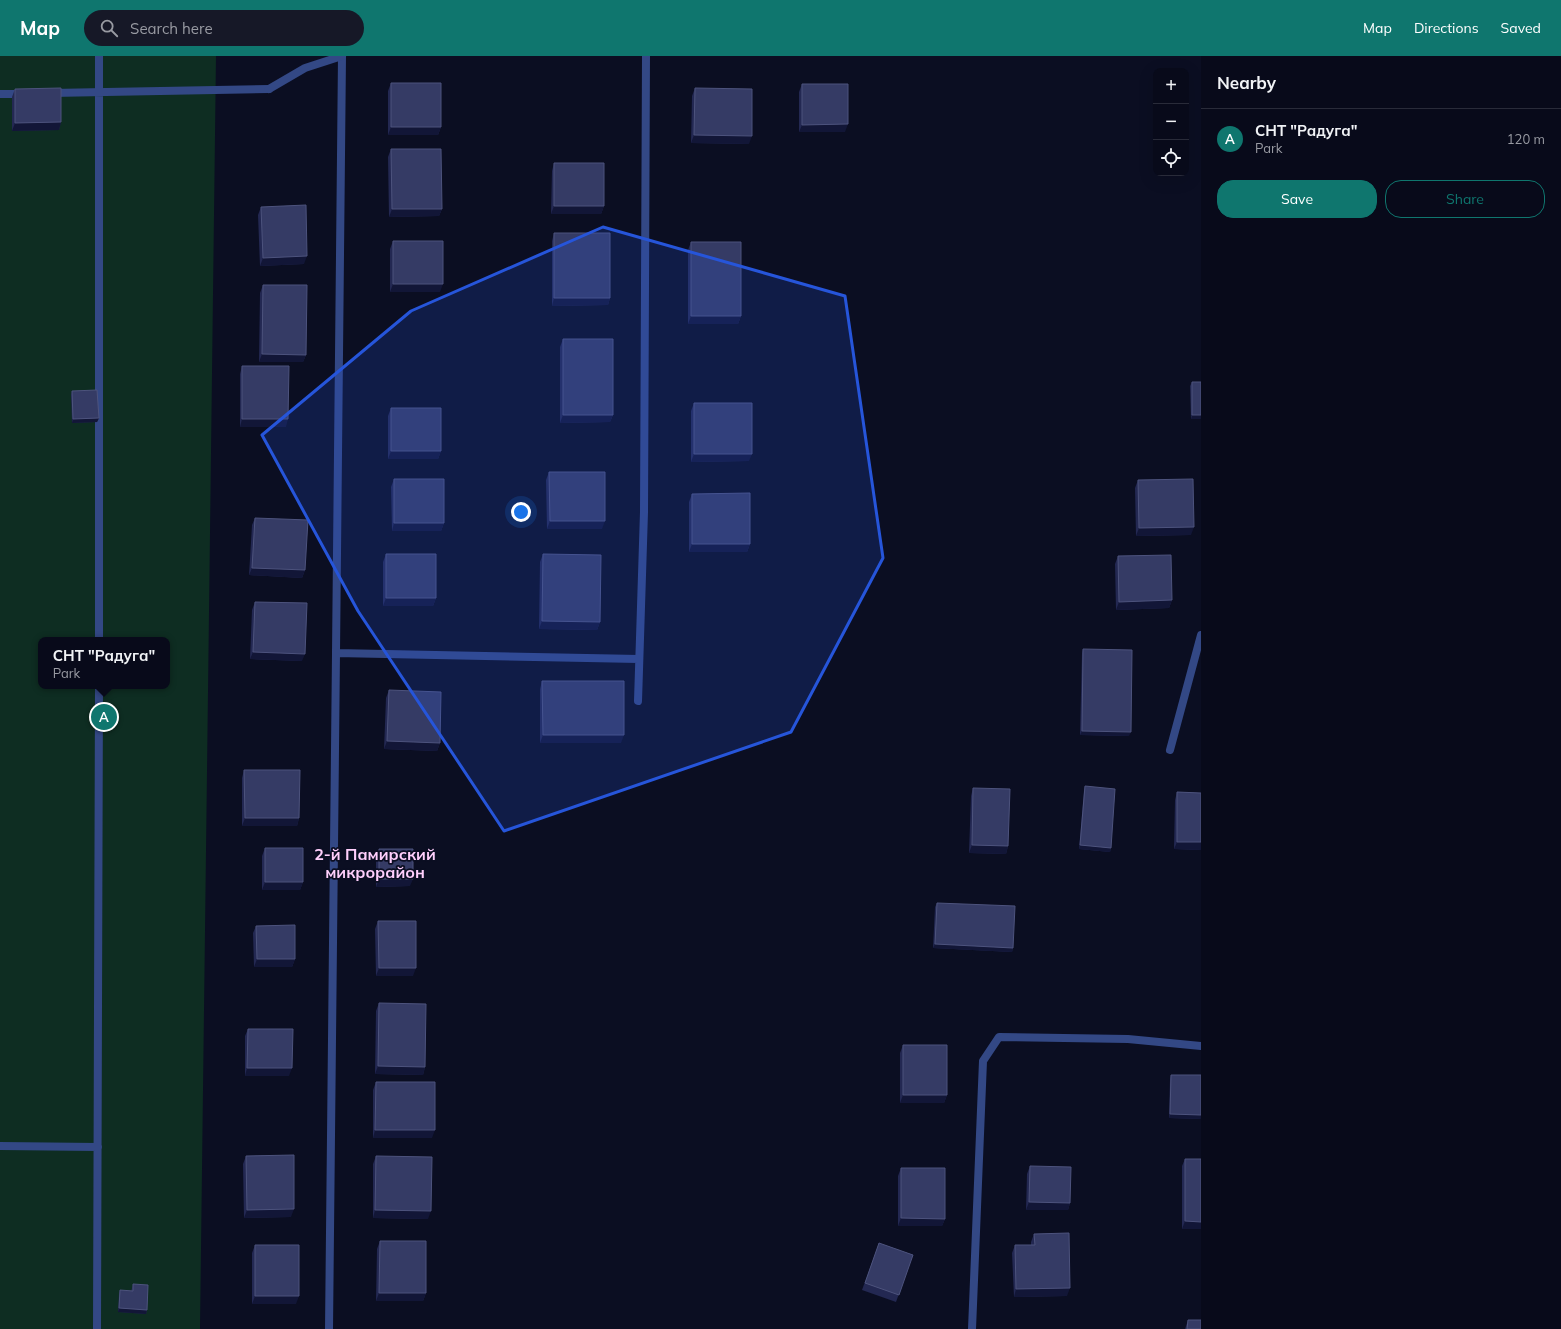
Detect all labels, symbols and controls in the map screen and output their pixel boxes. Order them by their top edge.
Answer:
search box [84,10,364,46]
text: Map [20,16,60,40]
icon: search [98,17,120,39]
text: Search here [130,19,213,38]
text: Map [1363,19,1392,37]
text: Directions [1414,19,1479,37]
text: Saved [1501,19,1541,37]
map controls [1153,68,1189,176]
button: + [1153,68,1189,104]
text: Nearby [1217,72,1276,93]
button: − [1153,104,1189,140]
text: СНТ "Радуга" [1255,121,1357,140]
text: A [1225,131,1235,147]
text: 120 m [1507,131,1545,147]
button: locate [1153,140,1189,176]
text: Park [1255,140,1282,156]
button: Save [1217,180,1377,218]
button: Share [1385,180,1545,218]
your location [511,502,531,522]
popup [38,637,170,689]
text: СНТ "Радуга" [53,646,155,665]
text: Park [53,665,80,681]
pin: A [91,702,117,732]
district label: 2-й Памирский микрорайон [314,844,436,882]

